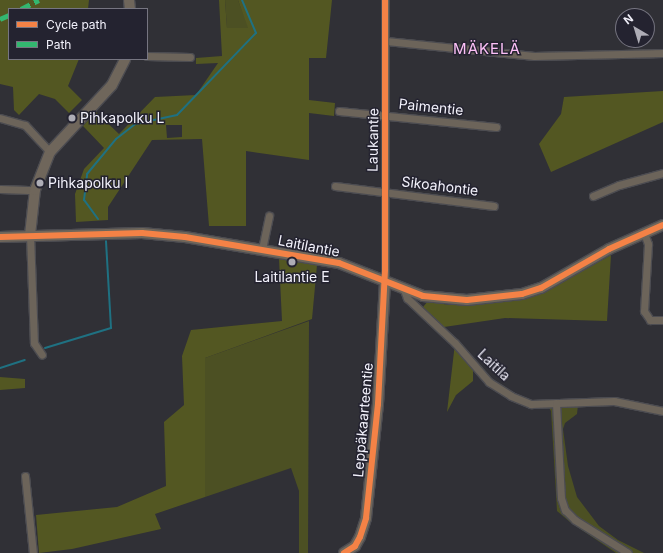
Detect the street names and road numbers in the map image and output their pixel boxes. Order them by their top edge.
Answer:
street label: Paimentie [398,95,464,119]
street label: Laukantie [364,108,382,172]
street label: Sikoahontie [401,173,479,199]
street label: Laitilantie [277,232,341,260]
street label: Laitila [474,346,514,384]
street label: Leppäkaarteentie [350,362,376,478]

